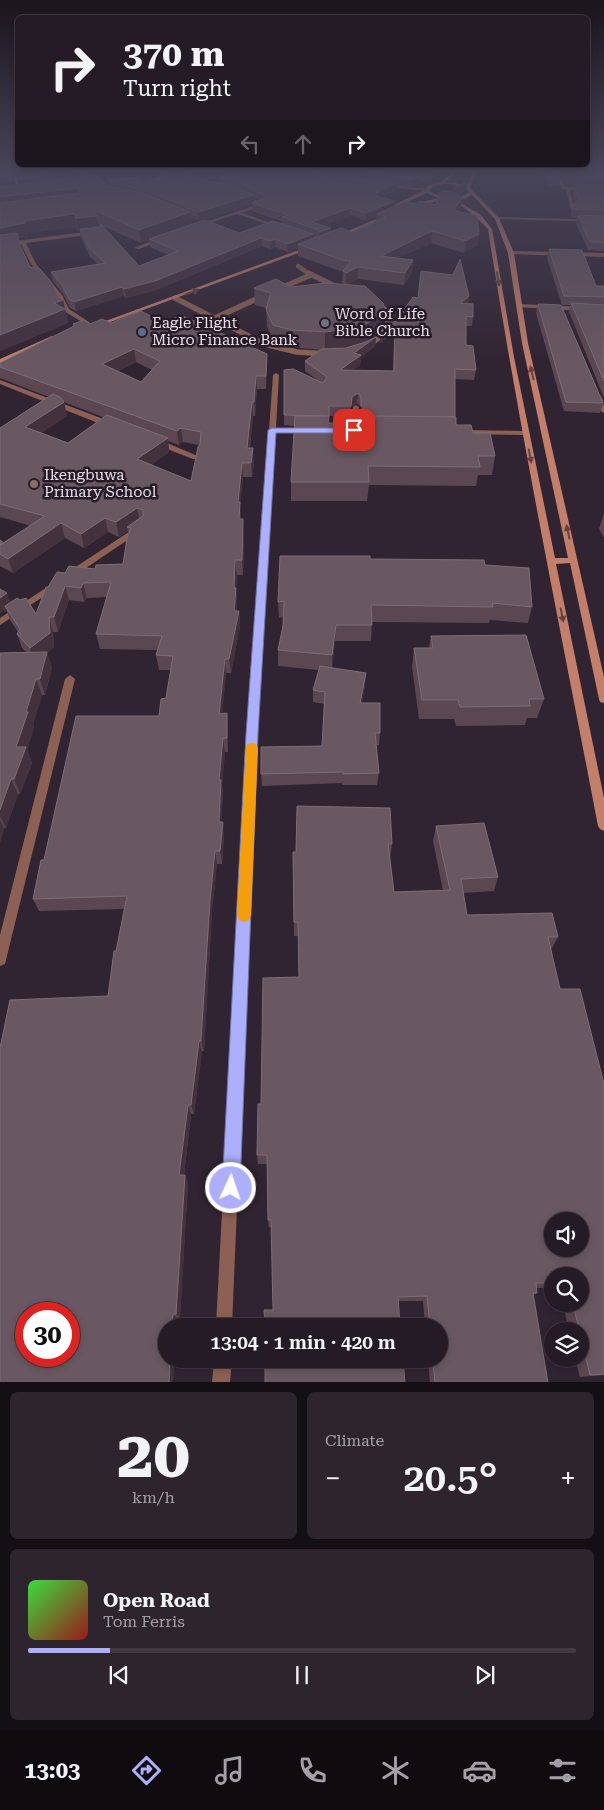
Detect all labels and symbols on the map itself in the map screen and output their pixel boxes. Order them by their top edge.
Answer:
one-way arrow [494,271,502,287]
one-way arrow [184,287,199,295]
place label: Word of Life Bible Church [335,305,430,340]
place label: Eagle Flight Micro Finance Bank [152,314,298,349]
marker: Word of Life Bible Church [319,317,331,329]
marker: Eagle Flight Micro Finance Bank [136,326,148,338]
one-way arrow [528,366,536,381]
pin [333,409,375,451]
one-way arrow [527,448,535,464]
place label: Ikengbuwa Primary School [44,466,157,501]
marker: Ikengbuwa Primary School [28,478,40,490]
one-way arrow [563,523,571,539]
one-way arrow [558,607,566,623]
position arrow [204,1161,256,1213]
speed limit sign: 30 [15,1302,80,1367]

